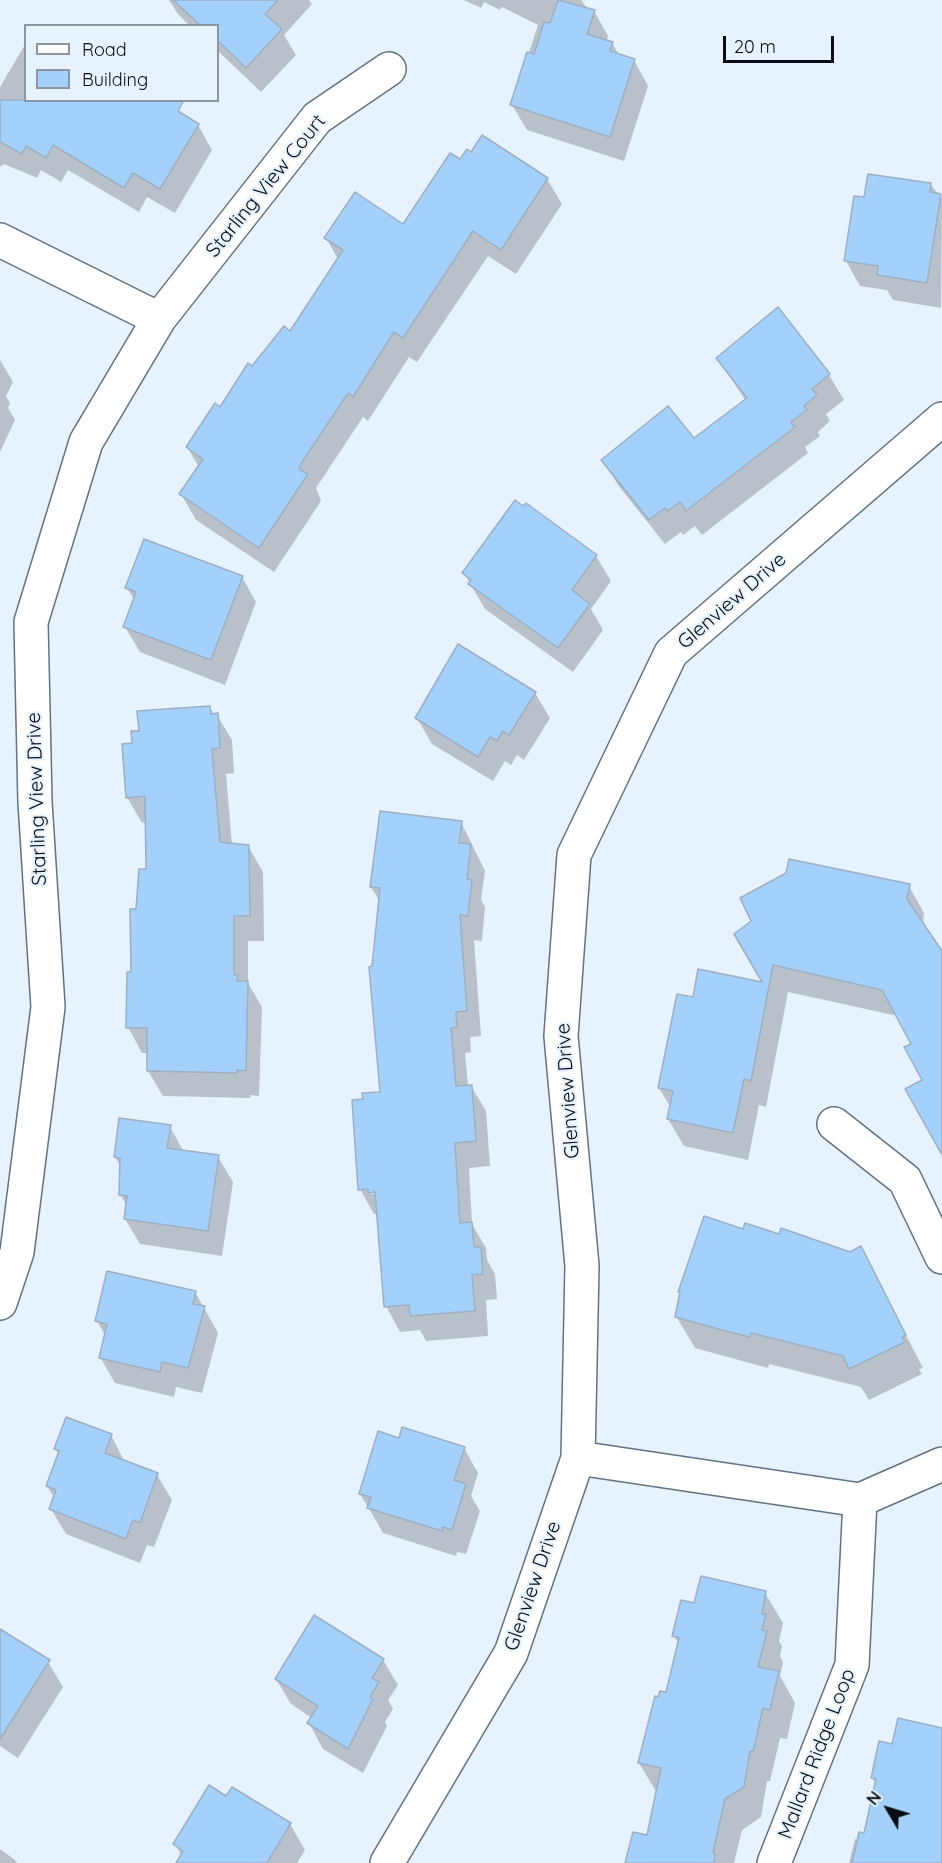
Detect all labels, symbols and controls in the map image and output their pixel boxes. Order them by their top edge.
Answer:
legend [24,24,219,102]
scale bar [726,24,837,62]
text: 20 m [734,35,776,58]
text: Road [82,38,127,61]
text: Building [82,68,148,91]
street label: Starling View Court [201,110,331,262]
street label: Glenview Drive [673,547,791,655]
street label: Starling View Drive [22,712,52,886]
street label: Glenview Drive [551,1022,585,1160]
street label: Glenview Drive [500,1518,566,1654]
street label: Mallard Ridge Loop [773,1666,861,1842]
north arrow [858,1779,918,1839]
text: N [862,1787,885,1809]

